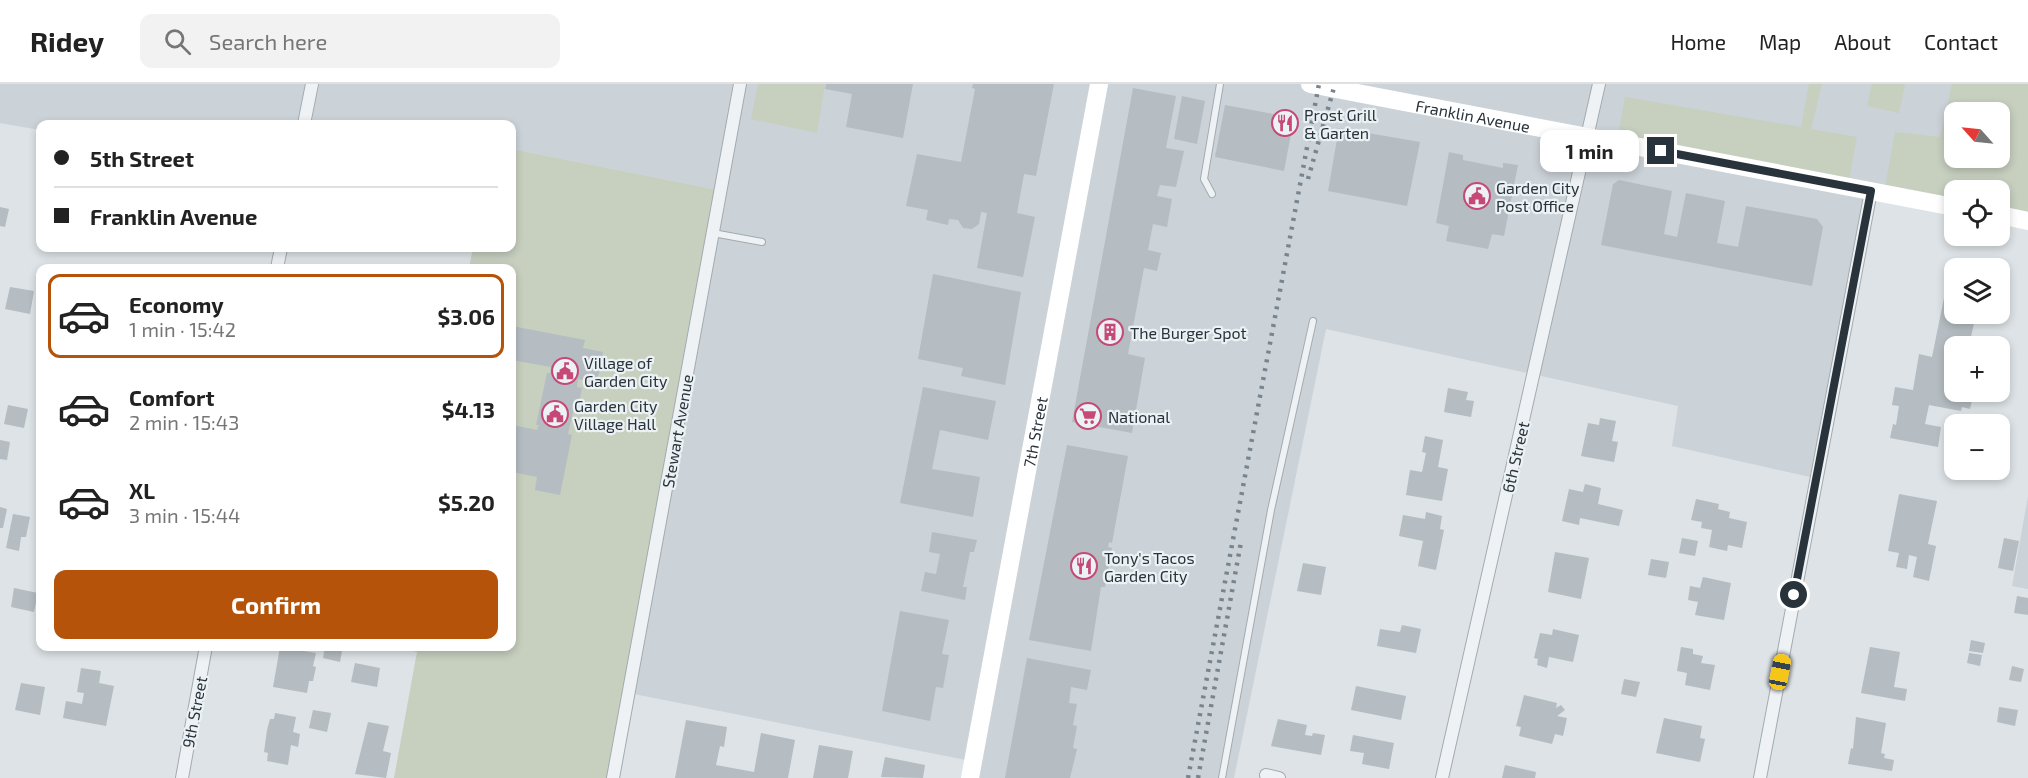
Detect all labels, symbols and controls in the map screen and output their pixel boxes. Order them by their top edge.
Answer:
search box [140,14,560,68]
text: Ridey [30,24,104,58]
icon: search [161,25,194,58]
text: Search here [209,28,327,54]
text: Home [1670,29,1726,54]
text: Map [1759,29,1801,54]
text: About [1834,29,1891,54]
text: Contact [1924,29,1998,54]
street label: Franklin Avenue [1414,95,1532,135]
north arrow [1944,102,2010,168]
map controls [1944,102,2010,480]
place label: Prost Grill & Garten [1304,105,1377,142]
restaurant icon: Prost Grill & Garten [1270,108,1300,138]
callout: 1 min [1541,130,1640,172]
route end [1647,137,1674,164]
text: 1 min [1565,139,1614,163]
text: 5th Street [90,145,194,171]
place label: Garden City Post Office [1496,178,1580,215]
button: locate [1944,180,2010,246]
public building icon: Garden City Post Office [1462,181,1492,211]
text: Franklin Avenue [90,203,257,229]
button: layers [1944,258,2010,324]
icon: car [57,289,111,343]
text: Economy [129,291,224,317]
text: $3.06 [438,303,495,329]
text: 1 min · 15:42 [129,317,236,341]
building icon: The Burger Spot [1095,317,1125,347]
place label: The Burger Spot [1130,323,1247,342]
button: + [1944,336,2010,402]
place label: Village of Garden City [584,353,668,390]
public building icon: Village of Garden City [550,356,580,386]
street label: Stewart Avenue [658,373,696,489]
icon: car [57,382,111,436]
text: Comfort [129,384,214,410]
street label: 7th Street [1018,395,1050,469]
text: $4.13 [442,396,495,422]
place label: Garden City Village Hall [574,396,658,433]
public building icon: Garden City Village Hall [540,399,570,429]
supermarket icon: National [1073,401,1103,431]
place label: National [1108,407,1170,426]
text: 2 min · 15:43 [129,410,239,434]
button: − [1944,414,2010,480]
street label: 6th Street [1498,420,1532,494]
icon: car [57,475,111,529]
text: XL [129,477,155,503]
text: $5.20 [438,489,495,515]
text: 3 min · 15:44 [129,503,240,527]
place label: Tony's Tacos Garden City [1104,548,1195,585]
restaurant icon: Tony's Tacos Garden City [1069,551,1099,581]
button: Confirm [54,570,498,639]
route start [1780,581,1807,608]
car [1768,653,1792,691]
street label: 9th Street [178,675,210,749]

